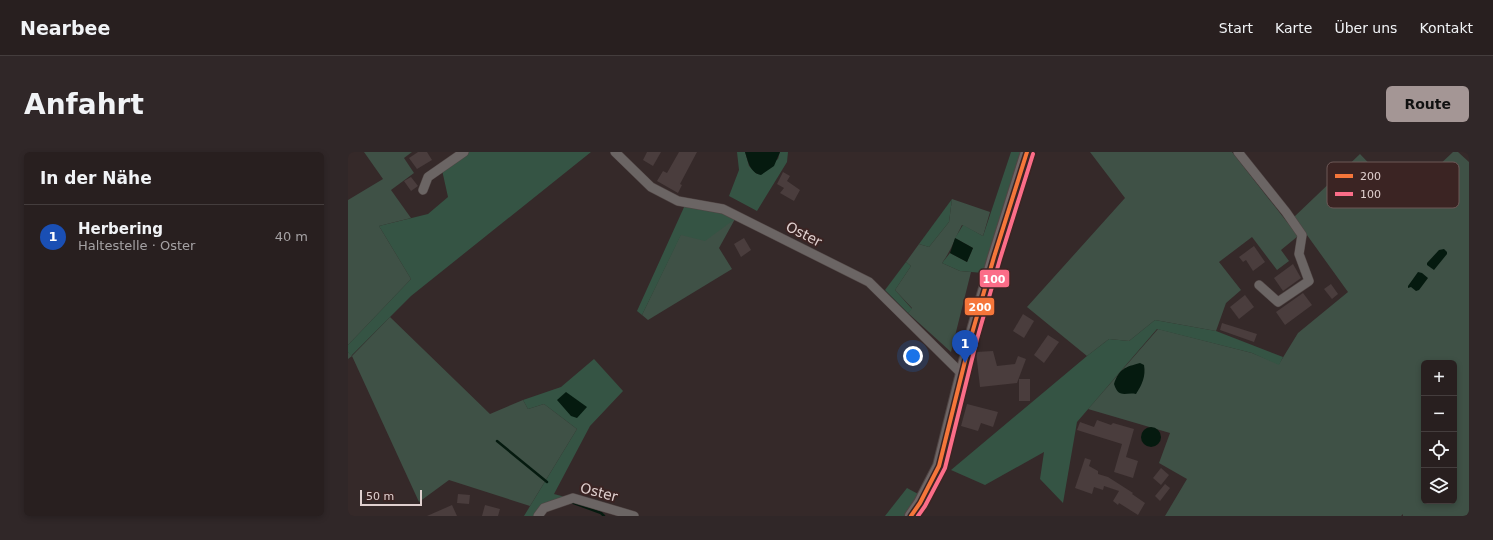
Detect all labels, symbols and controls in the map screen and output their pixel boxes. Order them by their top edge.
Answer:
text: Nearbee [20,17,110,39]
text: Start [1219,20,1253,36]
text: Karte [1275,20,1312,36]
text: Über uns [1334,20,1397,36]
text: Kontakt [1419,20,1473,36]
button: Route [1386,86,1469,122]
text: Anfahrt [24,88,144,121]
legend [1327,162,1459,208]
text: In der Nähe [40,168,152,188]
text: 200 [1360,170,1381,183]
text: 100 [1360,188,1381,201]
street label: Oster [783,218,825,250]
text: Herbering [78,220,163,238]
text: 1 [48,229,58,244]
text: 40 m [275,229,308,244]
text: Haltestelle · Oster [78,238,195,253]
line badge: 100 [979,269,1010,288]
text: 100 [983,273,1006,286]
line badge: 200 [964,297,995,316]
text: 200 [969,301,992,314]
pin: 1 [952,330,978,363]
your location [903,346,923,366]
map controls [1421,360,1457,504]
button: + [1421,360,1457,396]
button: − [1421,396,1457,432]
button: locate [1421,432,1457,468]
button: layers [1421,468,1457,504]
street label: Oster [578,479,620,505]
scale bar [360,488,422,507]
text: 50 m [366,490,394,503]

